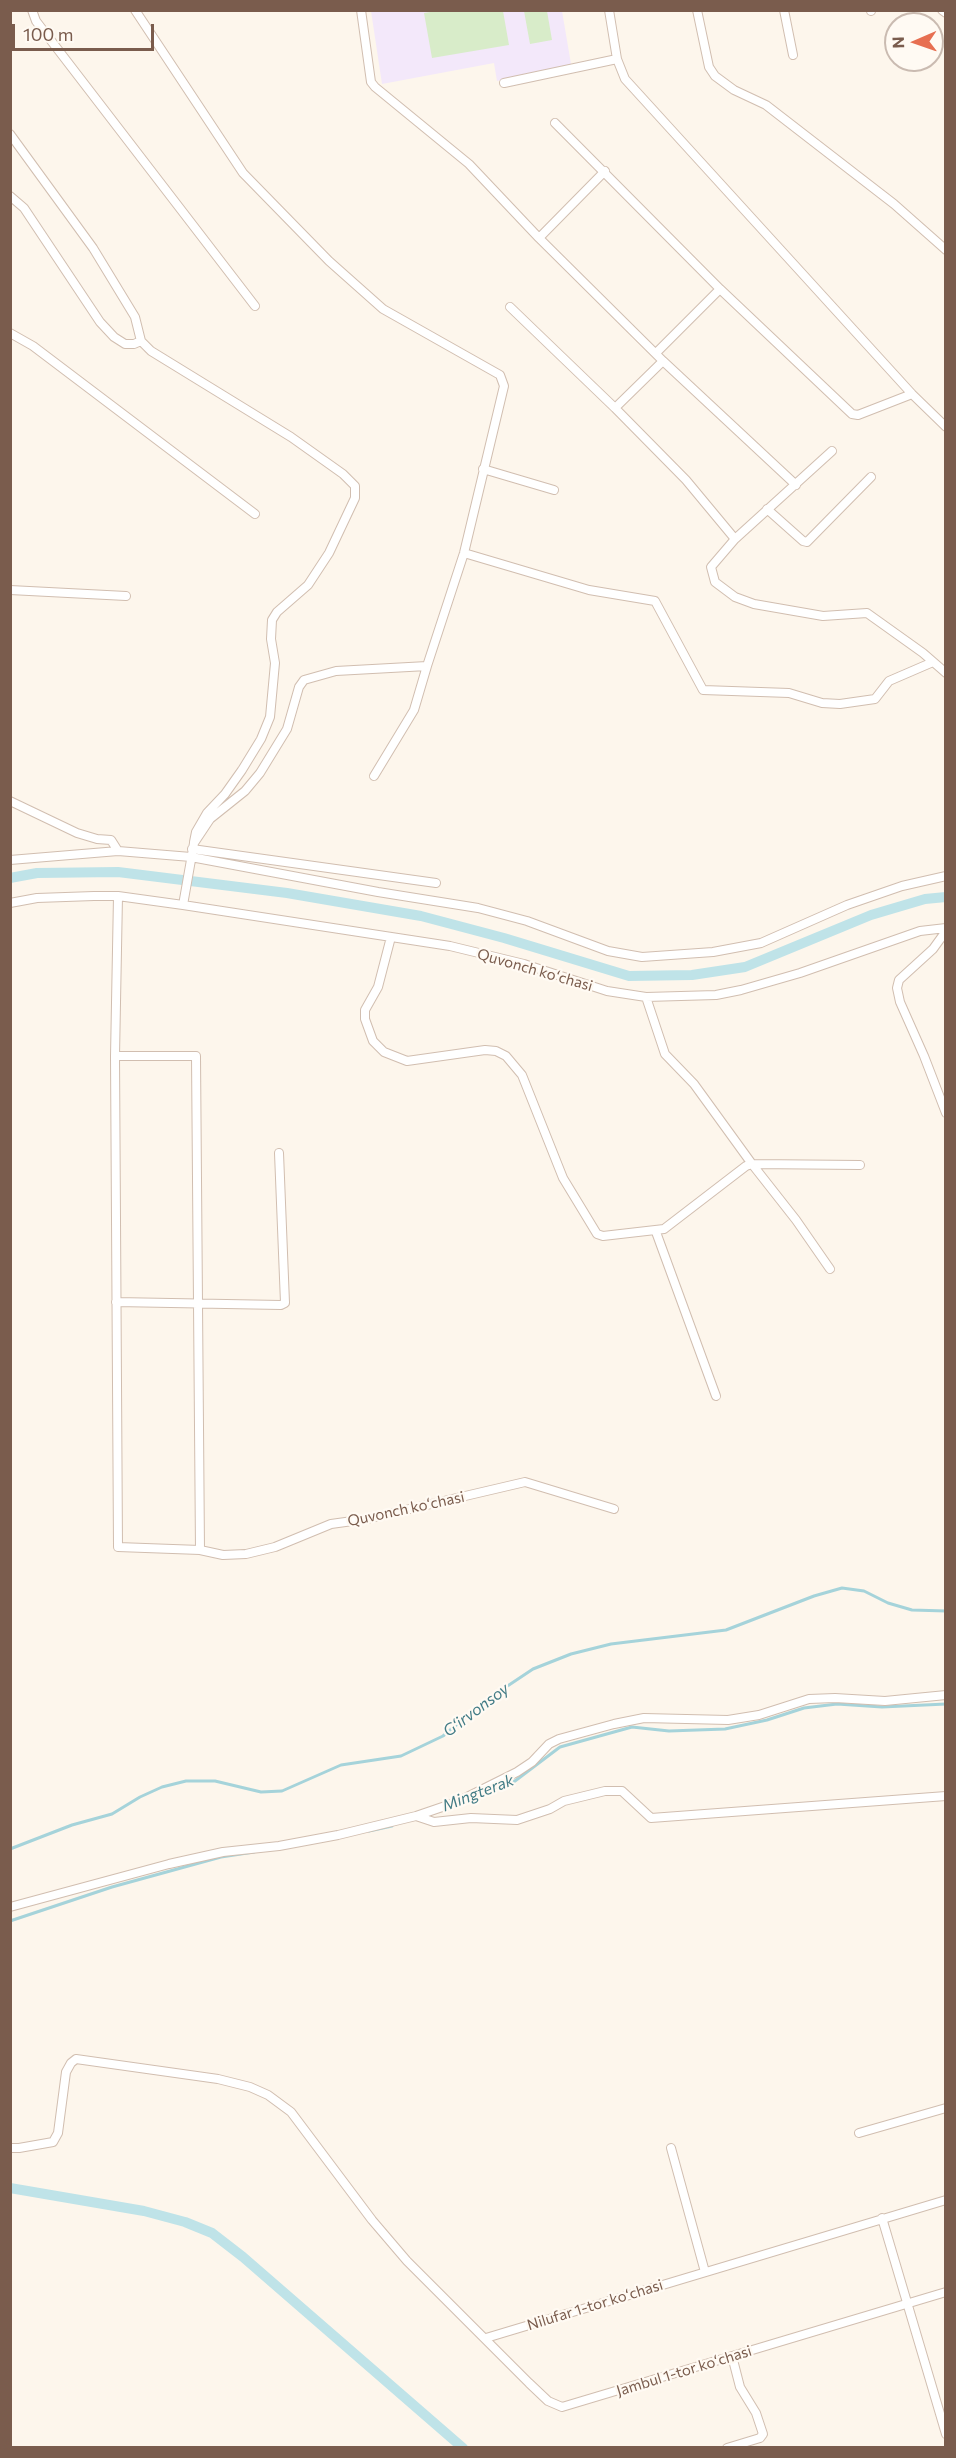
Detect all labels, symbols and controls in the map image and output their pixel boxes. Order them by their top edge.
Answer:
scale bar [15,12,158,50]
north arrow [884,12,944,72]
text: 100 m [23,23,73,45]
text: N [888,36,907,49]
street label: Quvonch koʻchasi [475,945,595,995]
street label: Quvonch koʻchasi [346,1488,466,1530]
water label: G‘irvonsoy [439,1679,513,1741]
water label: Mingterak [439,1771,517,1815]
street label: Nilufar 1-tor koʻchasi [525,2276,665,2334]
street label: Jambul 1-tor koʻchasi [614,2342,754,2400]

